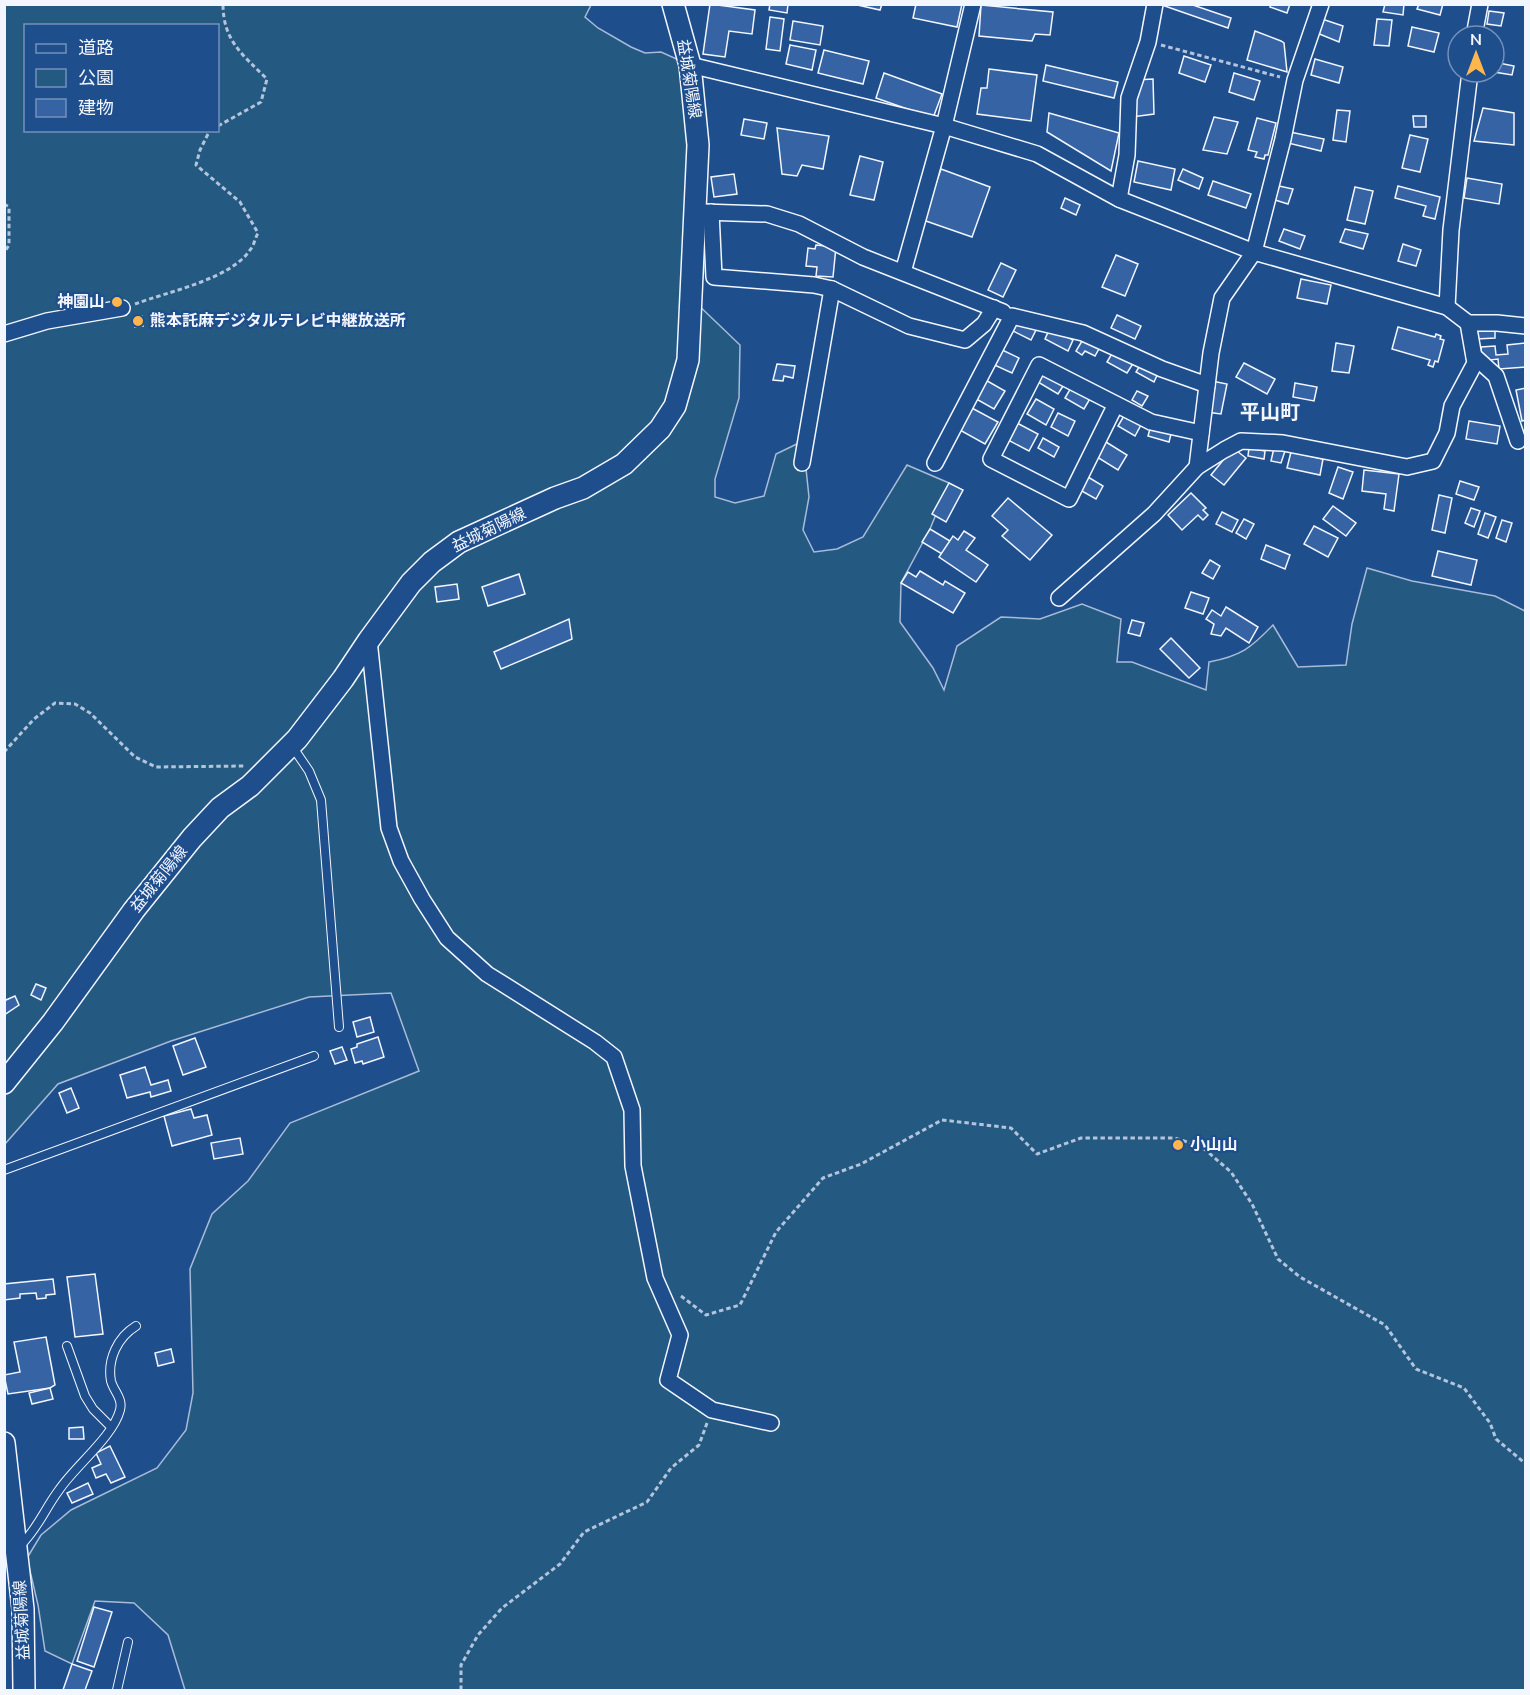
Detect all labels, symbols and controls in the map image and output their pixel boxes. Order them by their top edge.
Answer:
legend [24,24,219,132]
north arrow [1446,24,1506,84]
text: N [1470,29,1482,51]
text: 道路 [78,36,114,60]
street label: 益城菊陽線 [672,38,706,120]
text: 公園 [78,66,114,90]
text: 建物 [78,96,114,120]
place label: 神園山 [57,291,105,313]
marker: 神園山 [110,295,124,309]
place label: 熊本託麻デジタルテレビ中継放送所 [150,310,406,332]
marker: 熊本託麻デジタルテレビ中継放送所 [131,314,145,328]
district label: 平山町 [1240,399,1300,426]
street label: 益城菊陽線 [448,503,530,557]
street label: 益城菊陽線 [125,841,193,917]
place label: 小山山 [1190,1134,1238,1156]
marker: 小山山 [1171,1138,1185,1152]
street label: 益城菊陽線 [9,1579,35,1661]

